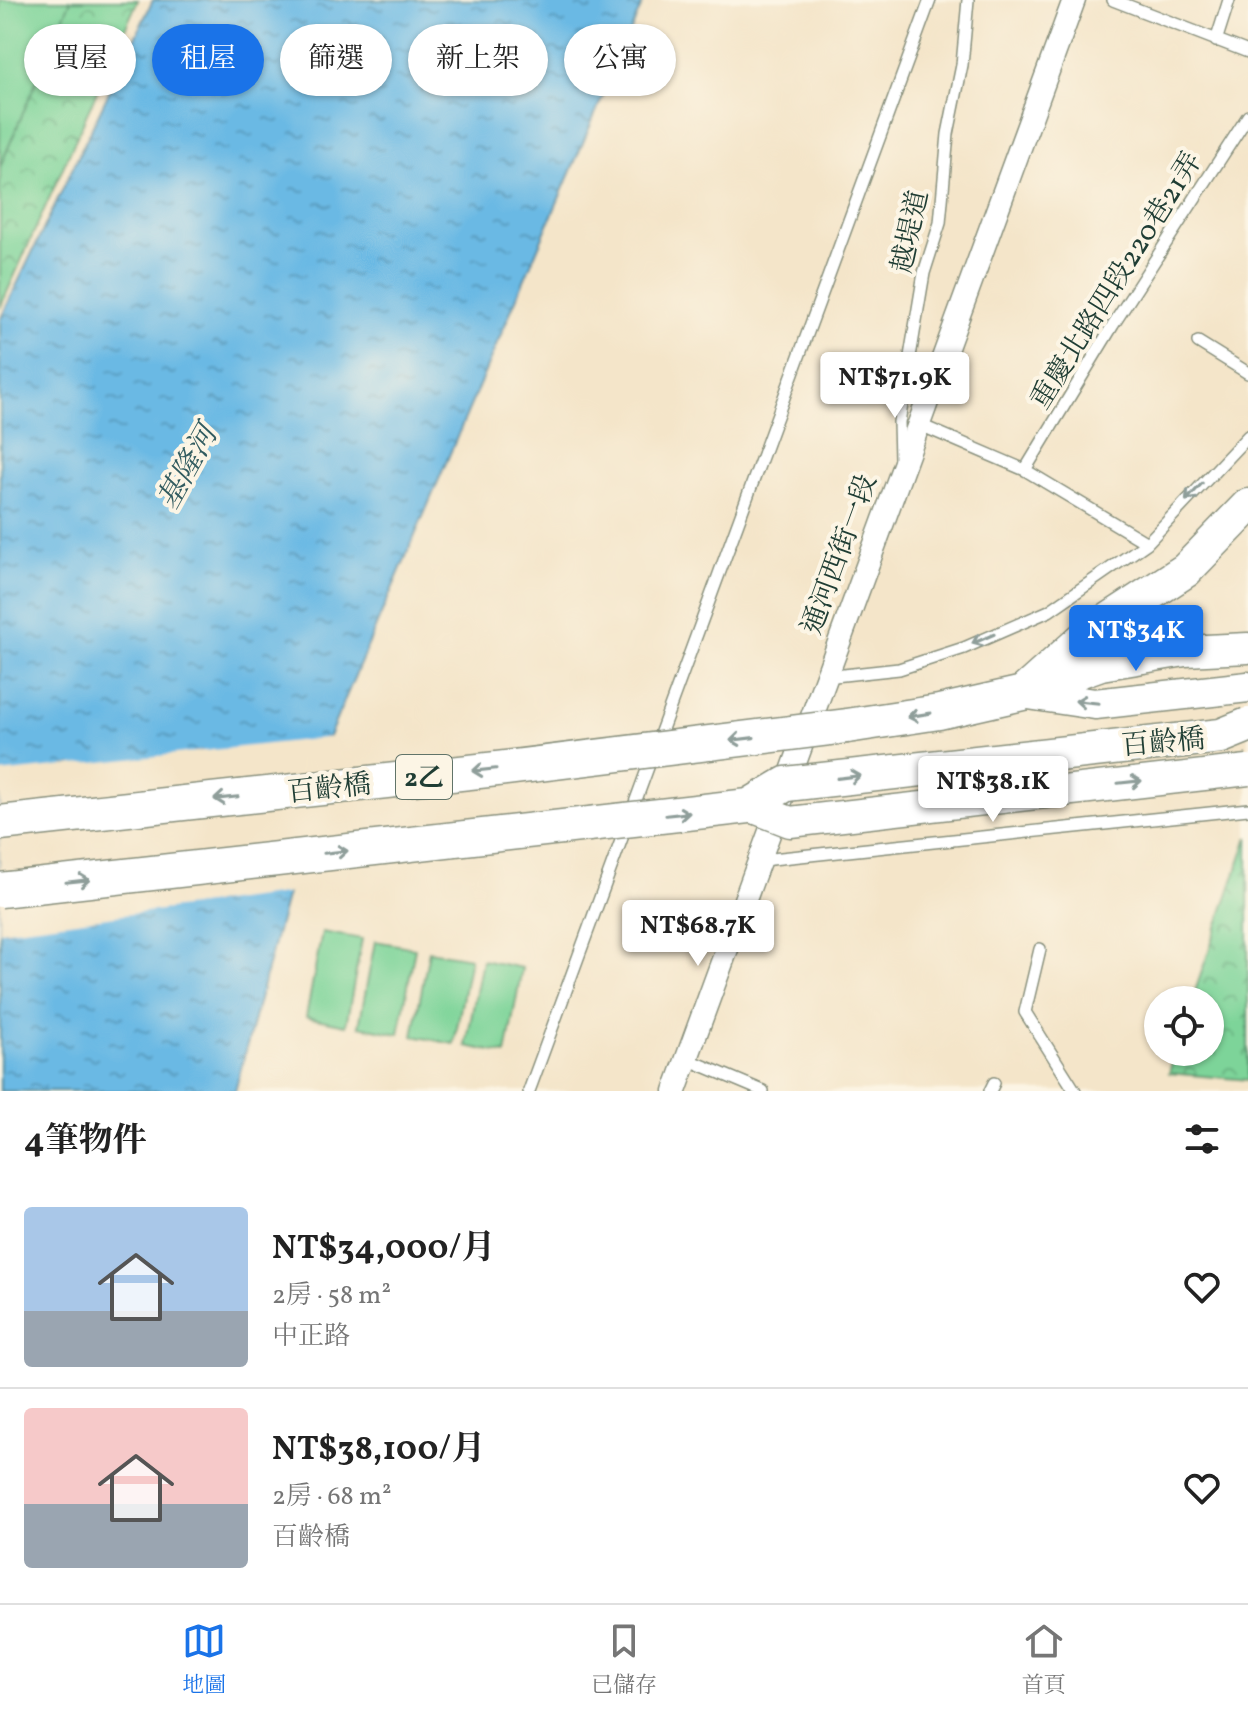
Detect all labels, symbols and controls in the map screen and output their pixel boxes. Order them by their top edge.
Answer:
chip: 買屋 [24,24,136,96]
chip: 租屋 [152,24,264,96]
chip: 篩選 [280,24,392,96]
chip: 新上架 [408,24,548,96]
chip: 公寓 [564,24,676,96]
street label: 重慶北路四段220巷21弄 [1022,145,1212,417]
street label: 越堤道 [884,186,939,277]
pin: NT$71.9K [812,352,978,420]
text: NT$71.9K [838,360,952,396]
water label: 基隆河 [149,414,231,518]
street label: 通河西街一段 [793,469,887,640]
one-way arrow [1185,482,1204,502]
pin: NT$34K [1071,605,1201,673]
text: NT$34K [1087,613,1185,649]
one-way arrow [972,633,996,648]
one-way arrow [1074,695,1101,710]
one-way arrow [907,708,932,723]
street label: 百齡橋 [1120,720,1207,767]
one-way arrow [729,731,756,746]
road number: 2乙 [396,755,452,799]
pin: NT$38.1K [910,756,1076,824]
one-way arrow [471,763,498,778]
text: NT$38.1K [936,764,1050,800]
street label: 百齡橋 [285,766,373,813]
one-way arrow [835,769,861,784]
one-way arrow [1116,775,1143,790]
one-way arrow [213,791,239,806]
one-way arrow [665,806,690,821]
one-way arrow [322,845,349,860]
one-way arrow [64,874,90,889]
pin: NT$68.7K [615,900,781,968]
text: NT$68.7K [640,908,756,944]
map controls [1144,986,1224,1066]
button: locate [1144,986,1224,1066]
icon: filters [1180,1117,1224,1161]
text: 4筆物件 [24,1119,147,1166]
text: NT$34,000/月 [272,1226,496,1273]
icon: home [88,1239,184,1335]
icon: heart [1180,1265,1224,1309]
text: 2房 · 58 m² [272,1278,391,1314]
text: 中正路 [272,1319,350,1355]
text: NT$38,100/月 [272,1427,485,1474]
icon: home [88,1440,184,1536]
icon: heart [1180,1466,1224,1510]
text: 2房 · 68 m² [272,1479,392,1515]
text: 百齡橋 [272,1520,350,1556]
tab: 地圖 [182,1619,226,1702]
tab: 已儲存 [591,1619,657,1702]
tab: 首頁 [1022,1619,1066,1702]

